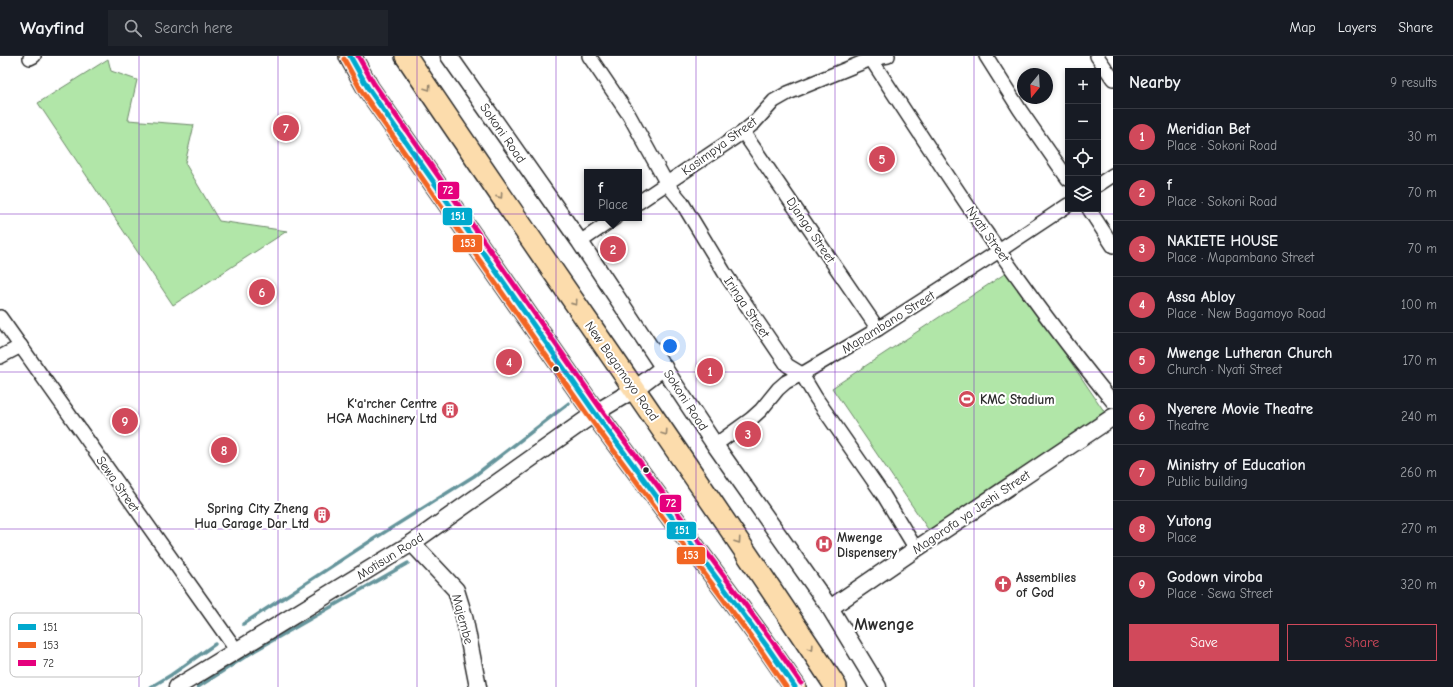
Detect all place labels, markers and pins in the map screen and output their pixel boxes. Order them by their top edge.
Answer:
pin: 7 [273,113,299,143]
pin: 5 [869,144,895,174]
pin: 2 [600,234,626,264]
pin: 6 [249,277,275,307]
pin: 4 [496,347,522,377]
pin: 1 [697,356,723,386]
unlabelled marker [551,364,561,374]
sports icon: KMC Stadium [957,389,977,409]
place label: KMC Stadium [980,392,1055,407]
place label: K'a'rcher Centre HGA Machinery Ltd [327,396,438,426]
building icon: K'a'rcher Centre HGA Machinery Ltd [440,400,460,420]
pin: 9 [112,406,138,436]
pin: 3 [735,419,761,449]
pin: 8 [211,435,237,465]
unlabelled marker [641,465,651,475]
place label: Spring City Zheng Hua Garage Dar Ltd [194,501,309,531]
building icon: Spring City Zheng Hua Garage Dar Ltd [312,505,332,525]
place label: Mwenge Dispensery [837,530,897,560]
hospital icon: Mwenge Dispensery [814,534,834,554]
place label: Assemblies of God [1016,570,1076,600]
church icon: Assemblies of God [993,574,1013,594]

